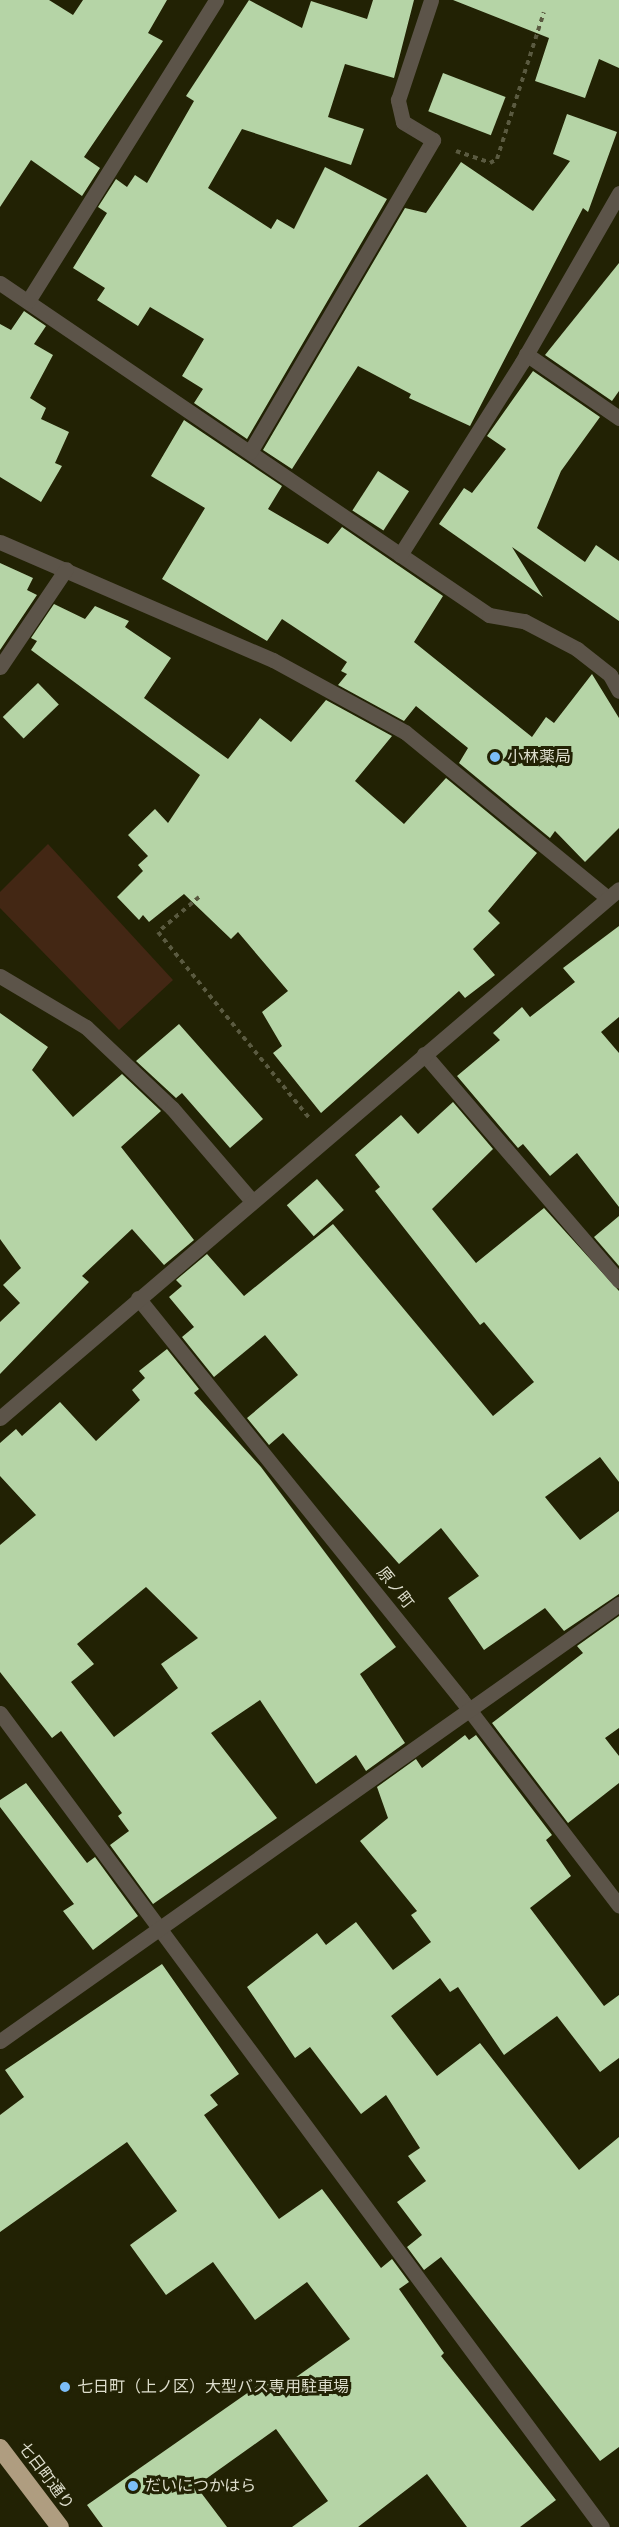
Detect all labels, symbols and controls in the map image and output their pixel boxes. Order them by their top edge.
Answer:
place label: 小林薬局 [507,747,571,767]
marker: 小林薬局 [488,750,502,764]
street label: 原ノ町 [372,1563,418,1613]
place label: 七日町（上ノ区）大型バス専用駐車場 [77,2377,349,2397]
marker: 七日町（上ノ区）大型バス専用駐車場 [58,2380,72,2394]
street label: 七日町通り [14,2438,78,2514]
place label: だいにつかはら [145,2476,257,2496]
marker: だいにつかはら [126,2479,140,2493]

